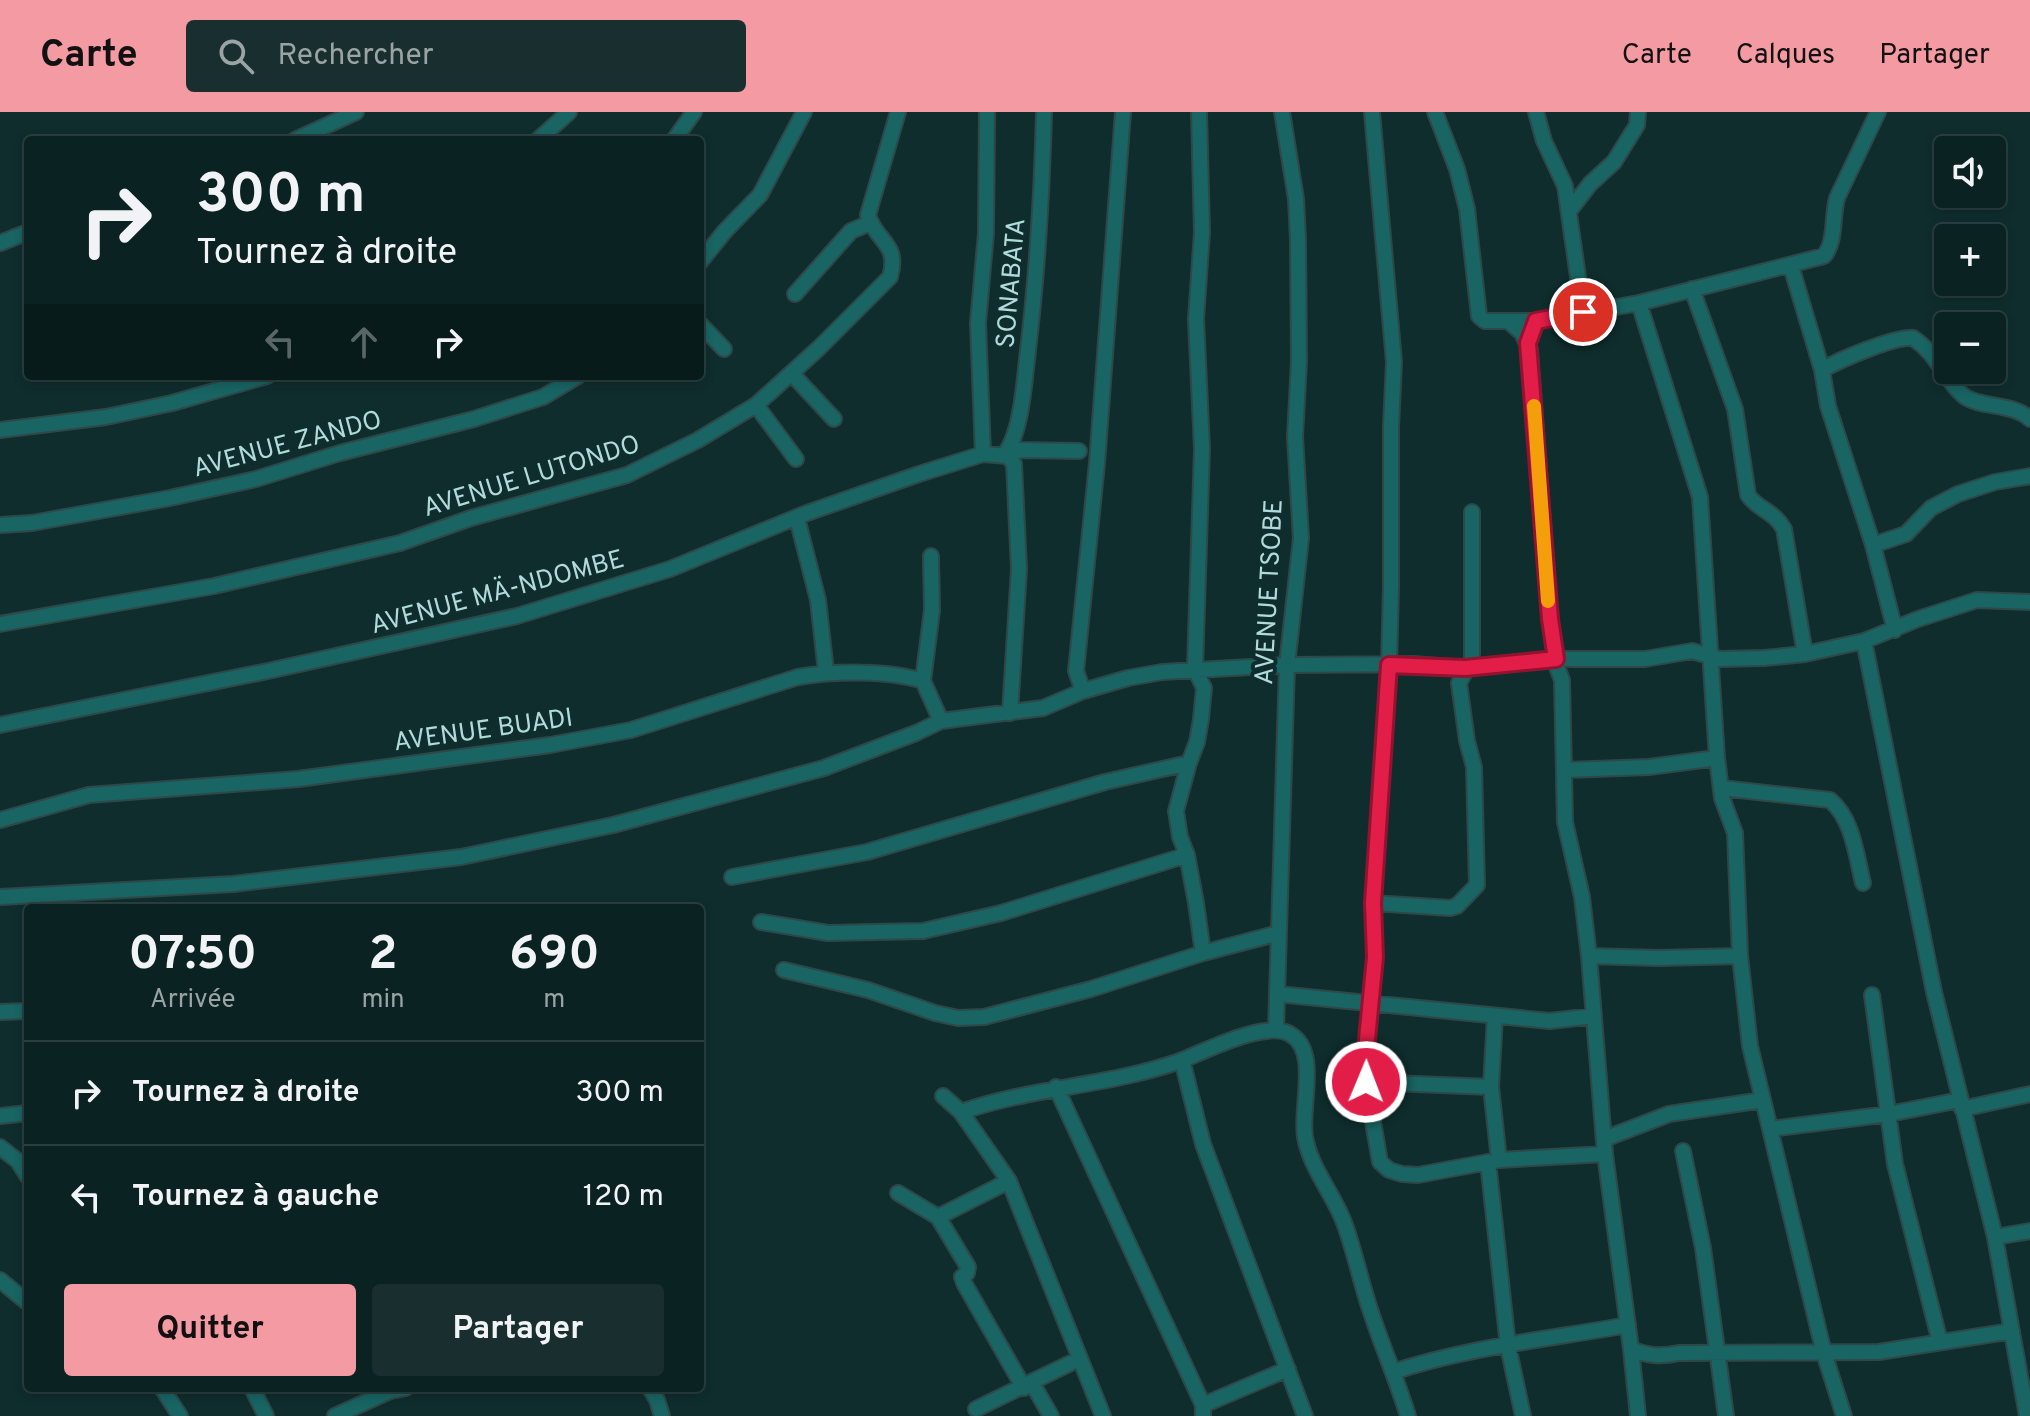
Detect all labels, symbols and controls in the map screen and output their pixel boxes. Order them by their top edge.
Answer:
search box [186,20,746,92]
text: Carte [40,32,138,81]
icon: search [214,34,258,78]
text: Rechercher [278,38,434,75]
text: Carte [1622,38,1692,74]
text: Calques [1736,38,1835,74]
text: Partager [1879,38,1990,74]
map controls [1934,136,2006,384]
button: sound [1934,136,2006,208]
text: 300 m [196,162,366,232]
icon: right [64,168,168,272]
street label: SONABATA [990,217,1035,350]
button: + [1934,224,2006,296]
text: Tournez à droite [196,231,457,277]
pin [1549,278,1617,346]
icon: arrive [1561,290,1605,334]
button: − [1934,312,2006,384]
icon: left [258,320,302,364]
icon: ahead [342,320,386,364]
icon: right [426,320,470,364]
street label: AVENUE ZANDO [190,404,386,486]
street label: AVENUE LUTONDO [419,429,644,526]
street label: AVENUE TSOBE [1249,498,1292,686]
street label: AVENUE MA¨-NDOMBE [367,543,628,643]
street label: AVENUE BUADI [391,703,575,760]
text: 07:50 [128,926,257,986]
text: 2 [368,926,398,986]
text: 690 [509,926,600,986]
text: Arrivée [150,984,235,1017]
text: min [361,984,405,1017]
text: m [543,984,565,1017]
position arrow [1324,1040,1408,1124]
icon: right [64,1071,108,1115]
text: Tournez à droite [132,1075,360,1112]
text: 300 m [575,1075,664,1112]
icon: left [64,1175,108,1219]
text: Tournez à gauche [132,1179,379,1216]
text: 120 m [583,1179,664,1216]
button: Quitter [64,1284,356,1376]
button: Partager [372,1284,664,1376]

